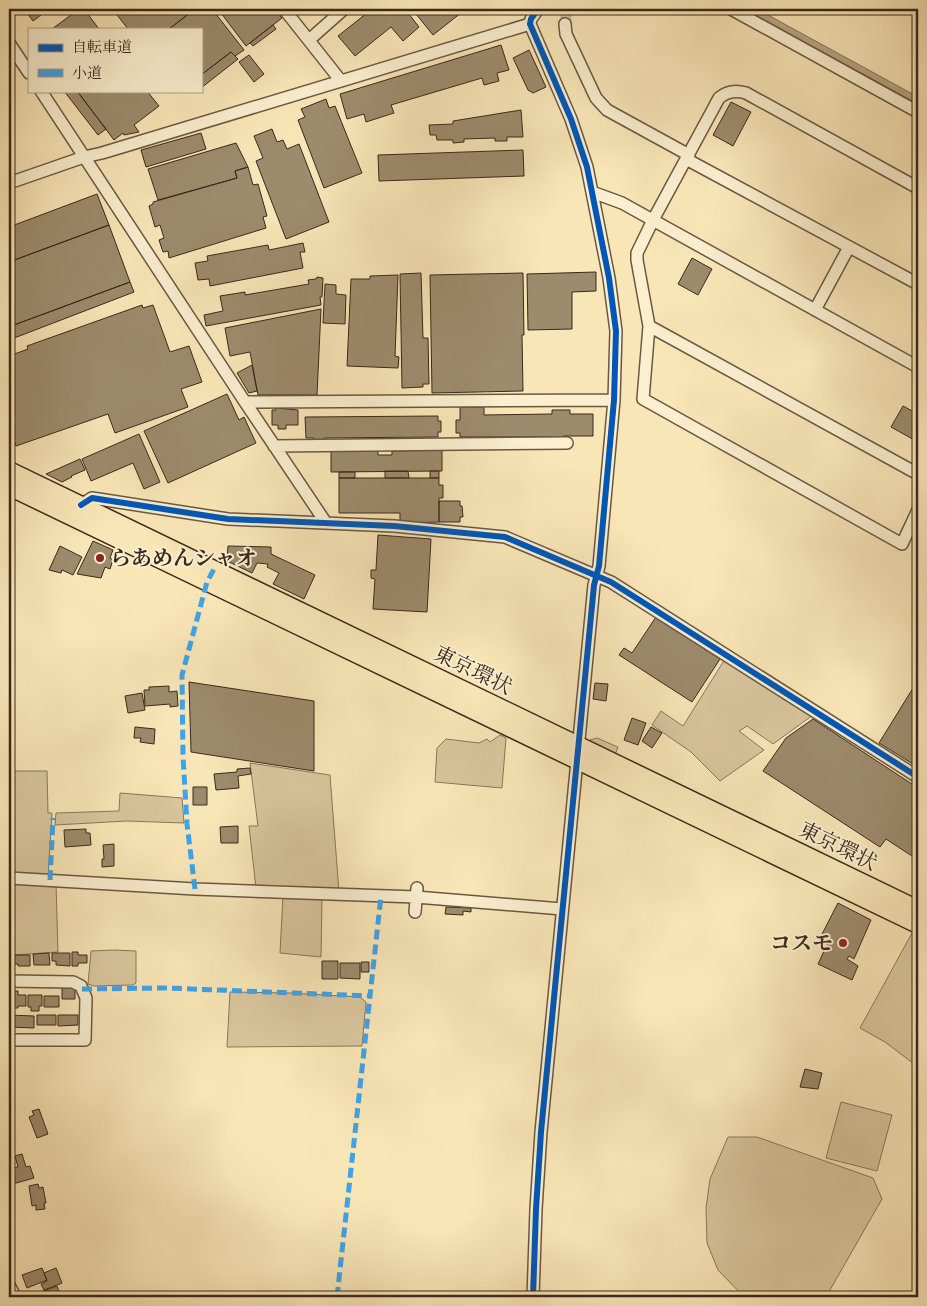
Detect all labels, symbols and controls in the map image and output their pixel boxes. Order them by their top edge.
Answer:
legend [28,28,202,92]
text: 自転車道 [72,37,132,57]
text: 小道 [72,63,102,83]
place label: らあめんシャオ [110,544,257,573]
marker: らあめんシャオ [94,552,106,564]
street label: 東京環状 [429,639,517,702]
street label: 東京環状 [794,815,882,878]
place label: コスモ [770,929,833,958]
marker: コスモ [837,937,849,949]

